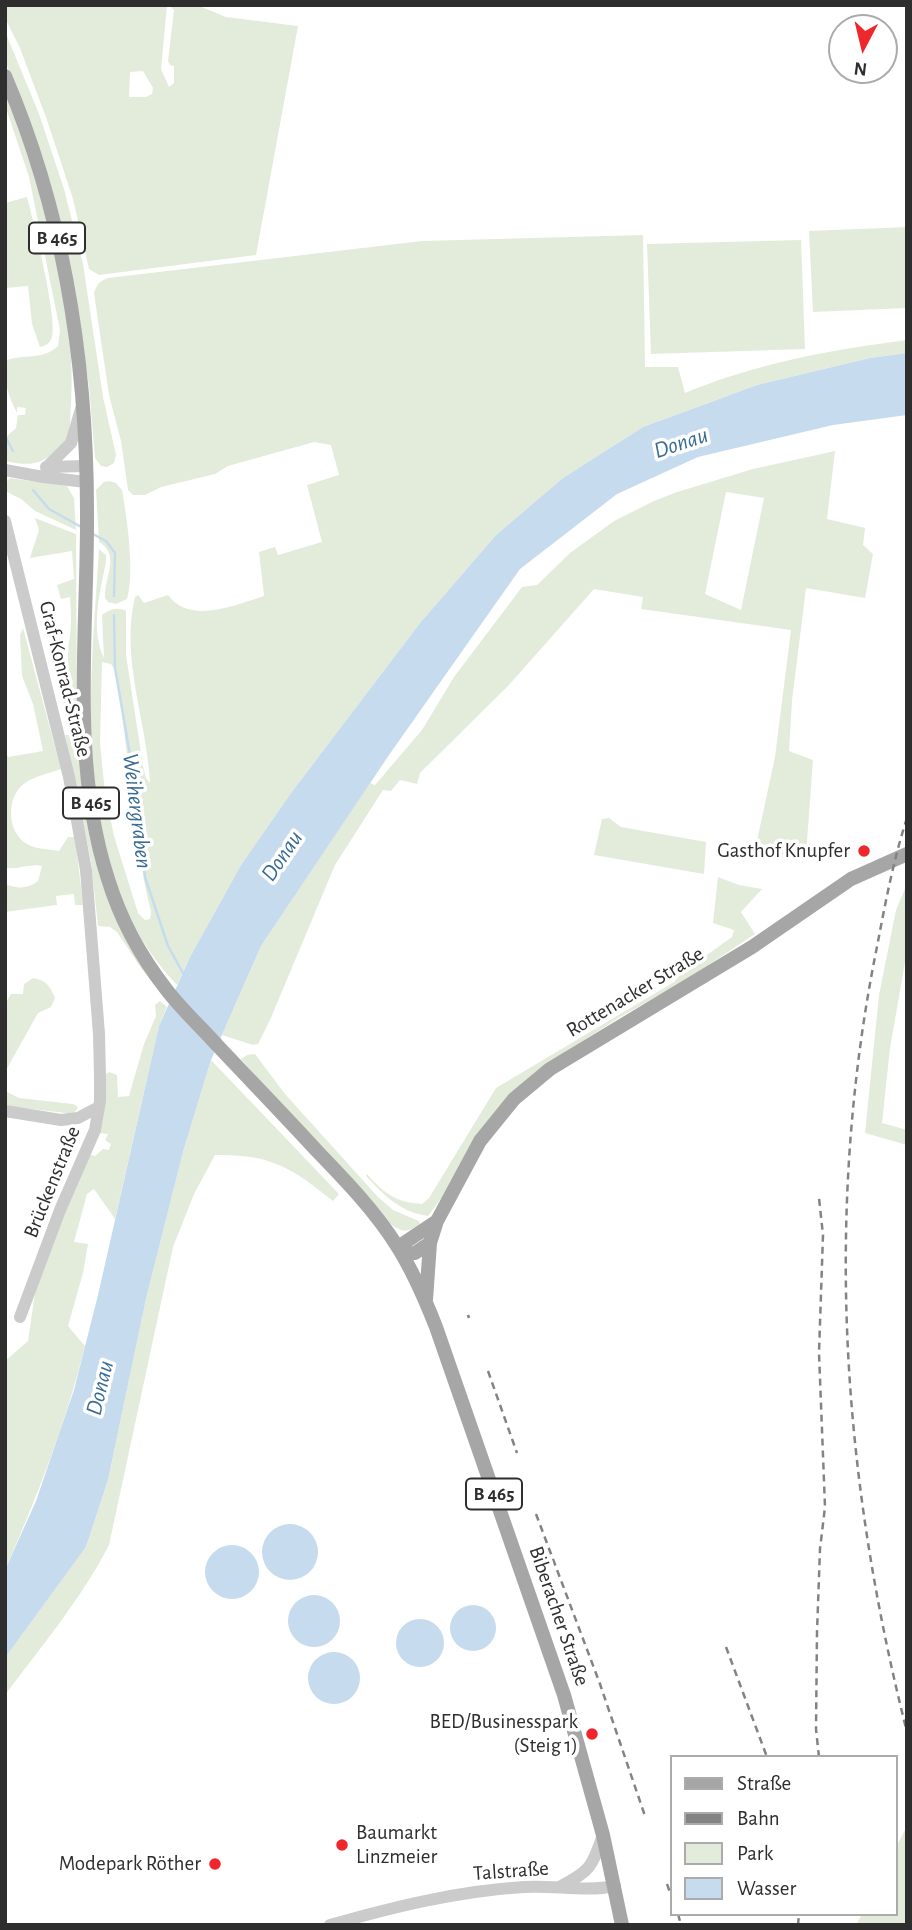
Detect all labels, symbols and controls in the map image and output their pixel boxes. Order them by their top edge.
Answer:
north arrow [828,14,898,84]
text: N [853,58,868,79]
road number: B 465 [29,222,85,254]
water label: Donau [650,421,712,465]
street label: Graf-Konrad-Straße [33,598,97,760]
water label: Weihergraben [116,752,158,870]
road number: B 465 [63,788,119,818]
water label: Donau [255,825,309,887]
place label: Gasthof Knupfer [717,838,850,864]
marker: Gasthof Knupfer [856,843,872,859]
street label: Rottenacker Straße [562,941,708,1043]
street label: Brückenstraße [18,1122,86,1242]
water label: Donau [80,1358,120,1418]
road number: B 465 [466,1478,522,1510]
street label: Biberacher Straße [523,1543,595,1689]
place label: BED/Businesspark (Steig 1) [430,1709,578,1759]
marker: BED/Businesspark (Steig 1) [584,1726,600,1742]
legend [670,1755,898,1916]
text: Straße [737,1773,791,1794]
text: Bahn [737,1808,780,1829]
place label: Baumarkt Linzmeier [356,1820,437,1870]
marker: Baumarkt Linzmeier [334,1837,350,1853]
text: Park [737,1843,773,1864]
place label: Modepark Röther [59,1851,201,1877]
marker: Modepark Röther [207,1856,223,1872]
street label: Talstraße [472,1856,550,1886]
text: Wasser [737,1878,796,1899]

